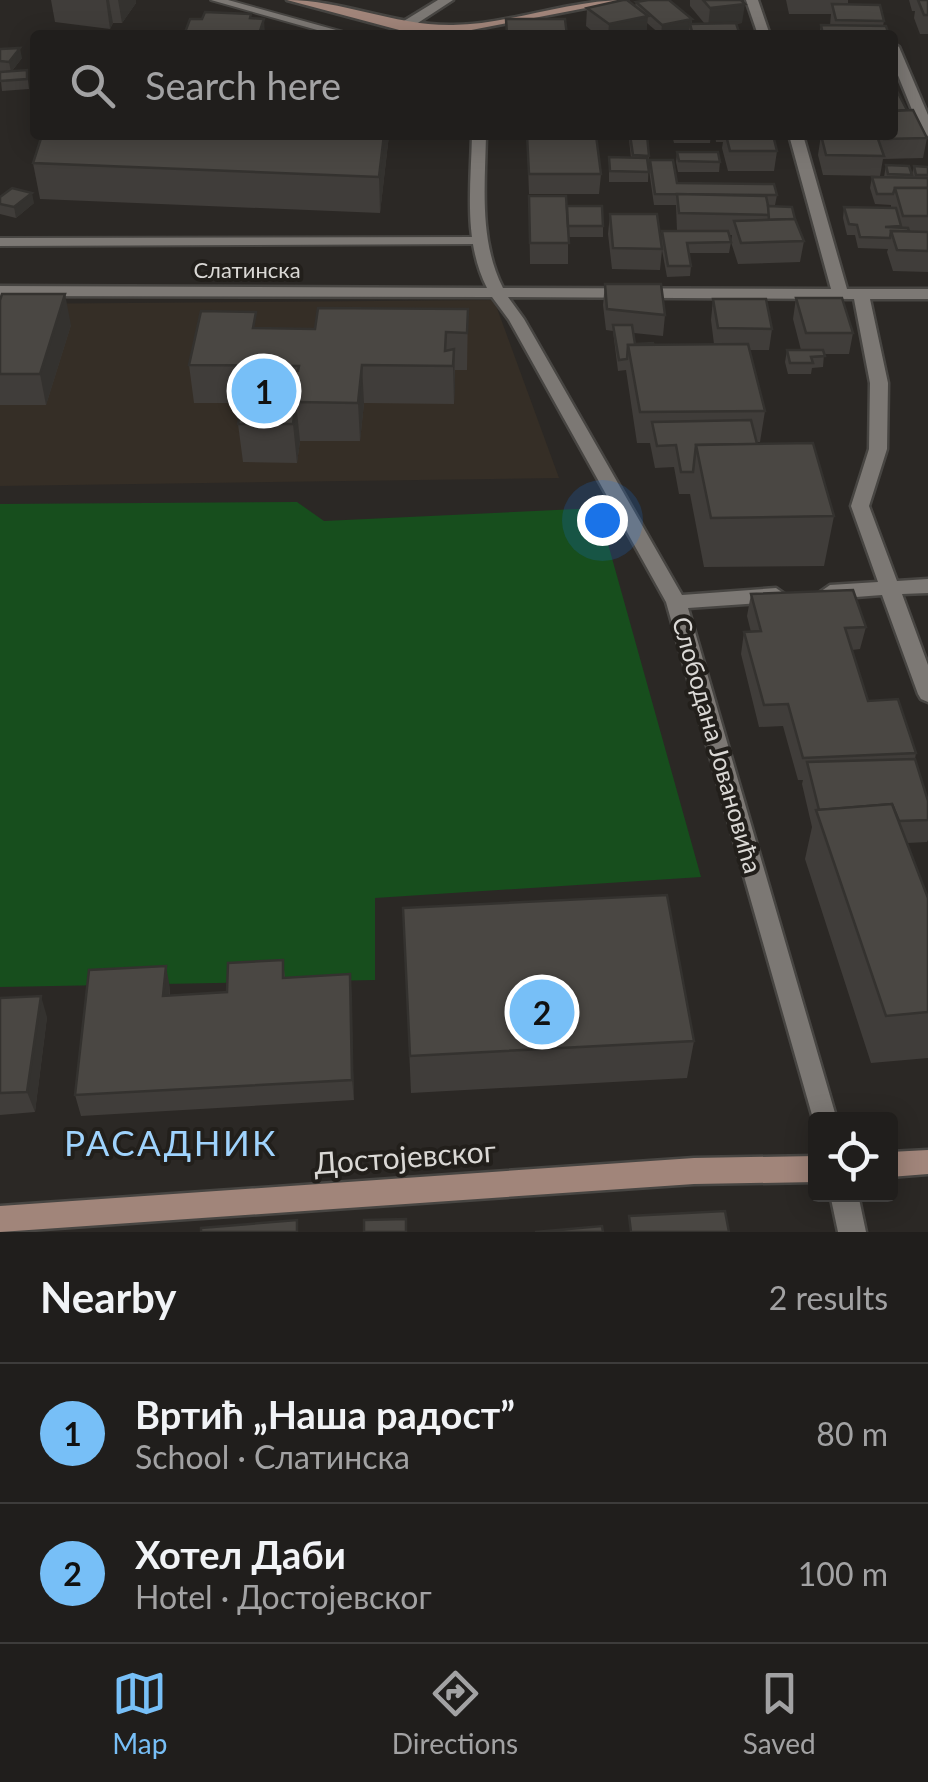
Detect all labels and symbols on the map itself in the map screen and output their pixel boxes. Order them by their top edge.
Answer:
street label: Слатинска [193,256,301,283]
pin: 1 [232,354,296,428]
your location [577,495,628,546]
street label: Слободана Јовановића [667,613,769,876]
pin: 2 [510,974,574,1050]
district label: РАСАДНИК [64,1121,278,1163]
street label: Достојевског [313,1132,497,1180]

